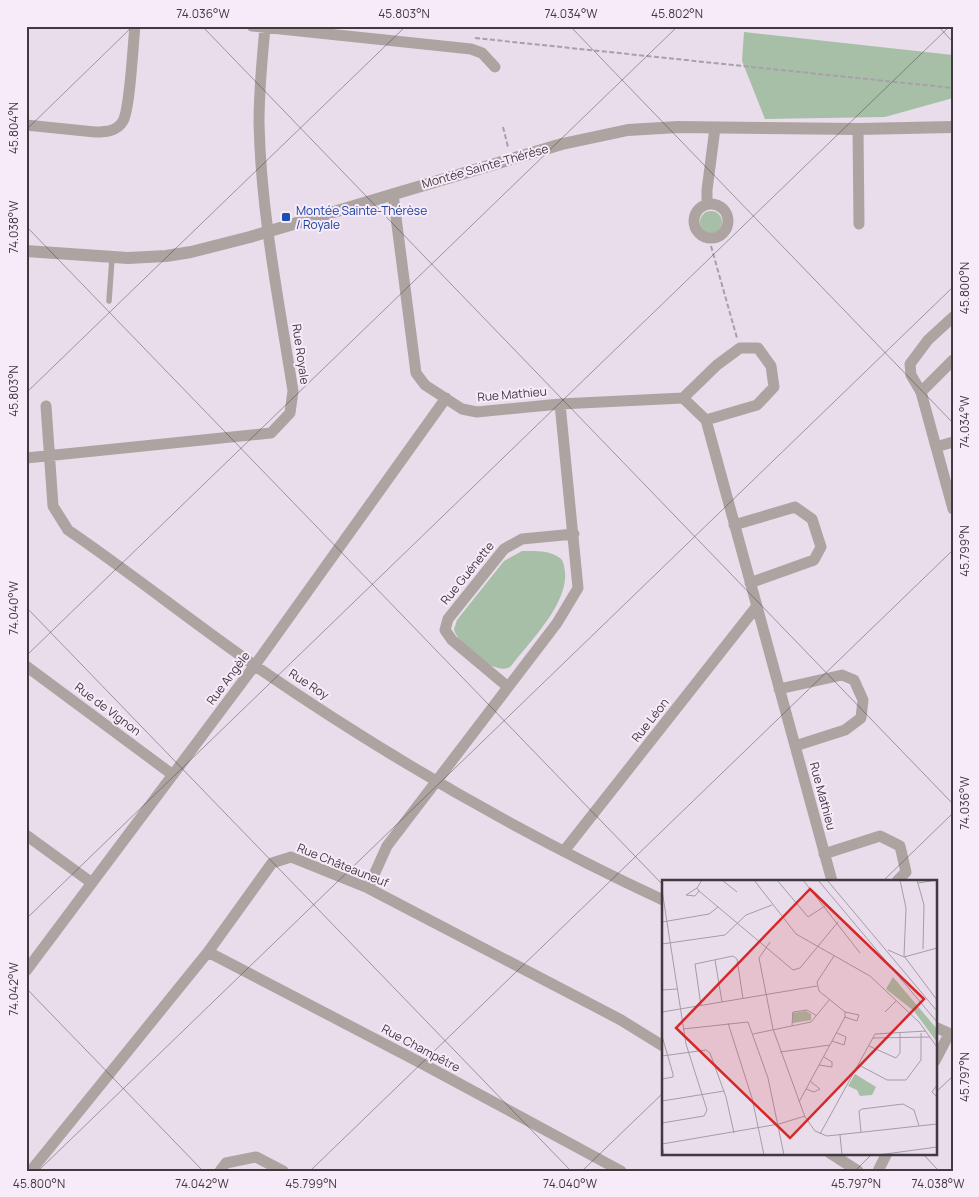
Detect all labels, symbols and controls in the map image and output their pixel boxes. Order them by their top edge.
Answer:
text: 74.036°W [176,5,230,22]
text: 45.803°N [378,5,430,22]
text: 74.034°W [544,5,598,22]
text: 45.802°N [651,5,703,22]
text: 45.804°N [5,102,22,154]
street label: Montée Sainte-Thérèse [420,140,550,192]
text: 74.038°W [5,200,22,253]
place label: Montée Sainte-Thérèse / Royale [296,202,427,233]
marker: Montée Sainte-Thérèse / Royale [280,211,292,223]
text: 45.800°N [956,262,973,314]
street label: Rue Royale [288,323,314,385]
text: 45.803°N [5,365,22,417]
street label: Rue Mathieu [477,382,547,406]
text: 74.034°W [956,395,973,449]
text: 45.799°N [956,525,973,577]
street label: Rue Guénette [436,538,498,608]
text: 74.040°W [5,580,22,635]
street label: Rue Angèle [202,648,254,708]
street label: Rue Roy [286,665,333,704]
street label: Rue de Vignon [71,678,145,740]
street label: Rue Léon [627,694,673,746]
street label: Rue Mathieu [806,760,840,832]
text: 74.036°W [956,776,973,830]
street label: Rue Châteauneuf [295,839,392,891]
inset map [662,880,936,1154]
text: 74.042°W [5,962,22,1016]
street label: Rue Champêtre [379,1020,463,1076]
text: 45.797°N [956,1052,973,1102]
text: 45.800°N [13,1175,65,1192]
text: 74.042°W [175,1175,229,1192]
text: 45.799°N [285,1175,337,1192]
text: 74.040°W [543,1175,598,1192]
text: 45.797°N [831,1175,881,1192]
text: 74.038°W [912,1175,965,1192]

